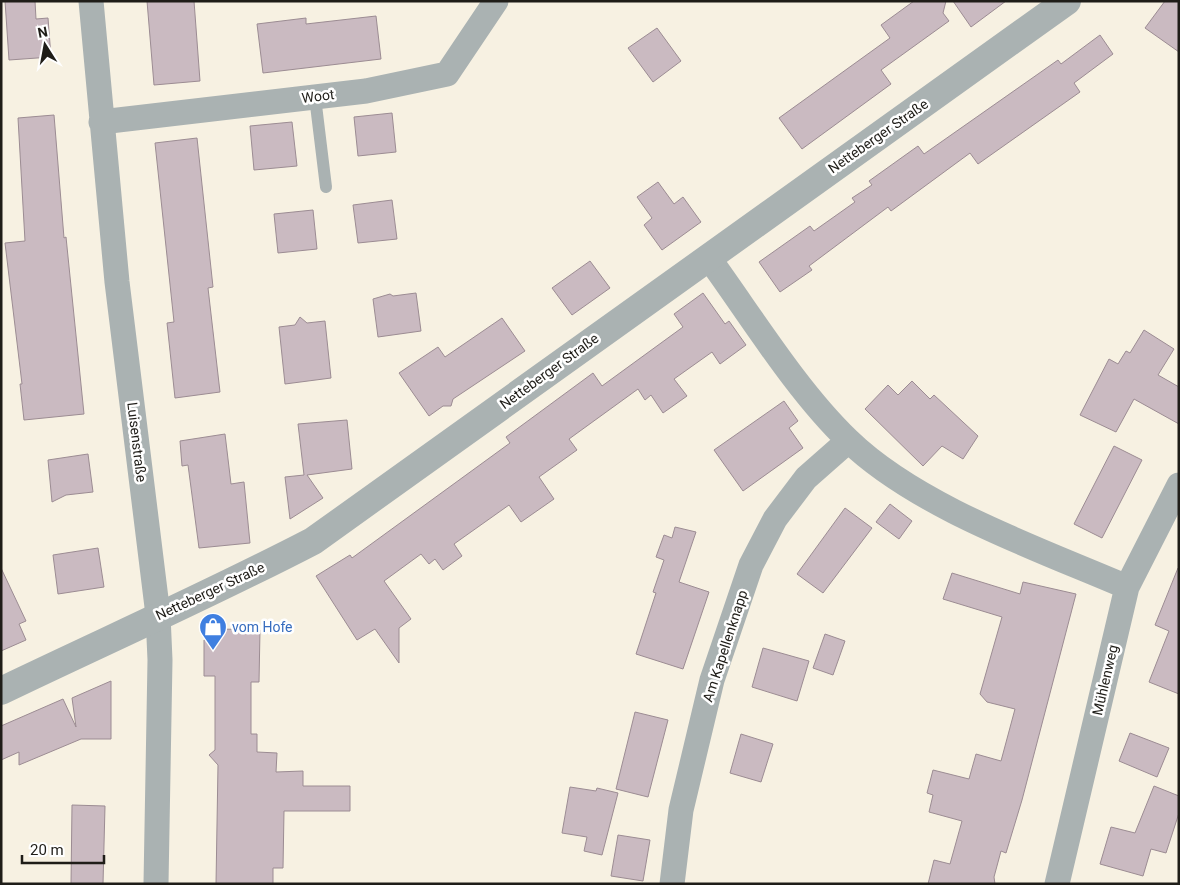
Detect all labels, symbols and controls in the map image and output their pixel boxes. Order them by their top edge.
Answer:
north arrow [20,20,70,70]
text: N [36,23,49,41]
street label: Woot [301,86,336,106]
street label: Netteberger Straße [825,96,931,176]
street label: Netteberger Straße [497,330,601,412]
street label: Luisenstraße [124,401,150,483]
street label: Netteberger Straße [153,559,267,623]
street label: Am Kapellenknapp [699,588,751,704]
shop icon: vom Hofe [198,612,228,651]
place label: vom Hofe [232,619,293,635]
street label: Mühlenweg [1089,643,1121,717]
scale bar [22,832,105,864]
text: 20 m [30,841,64,859]

